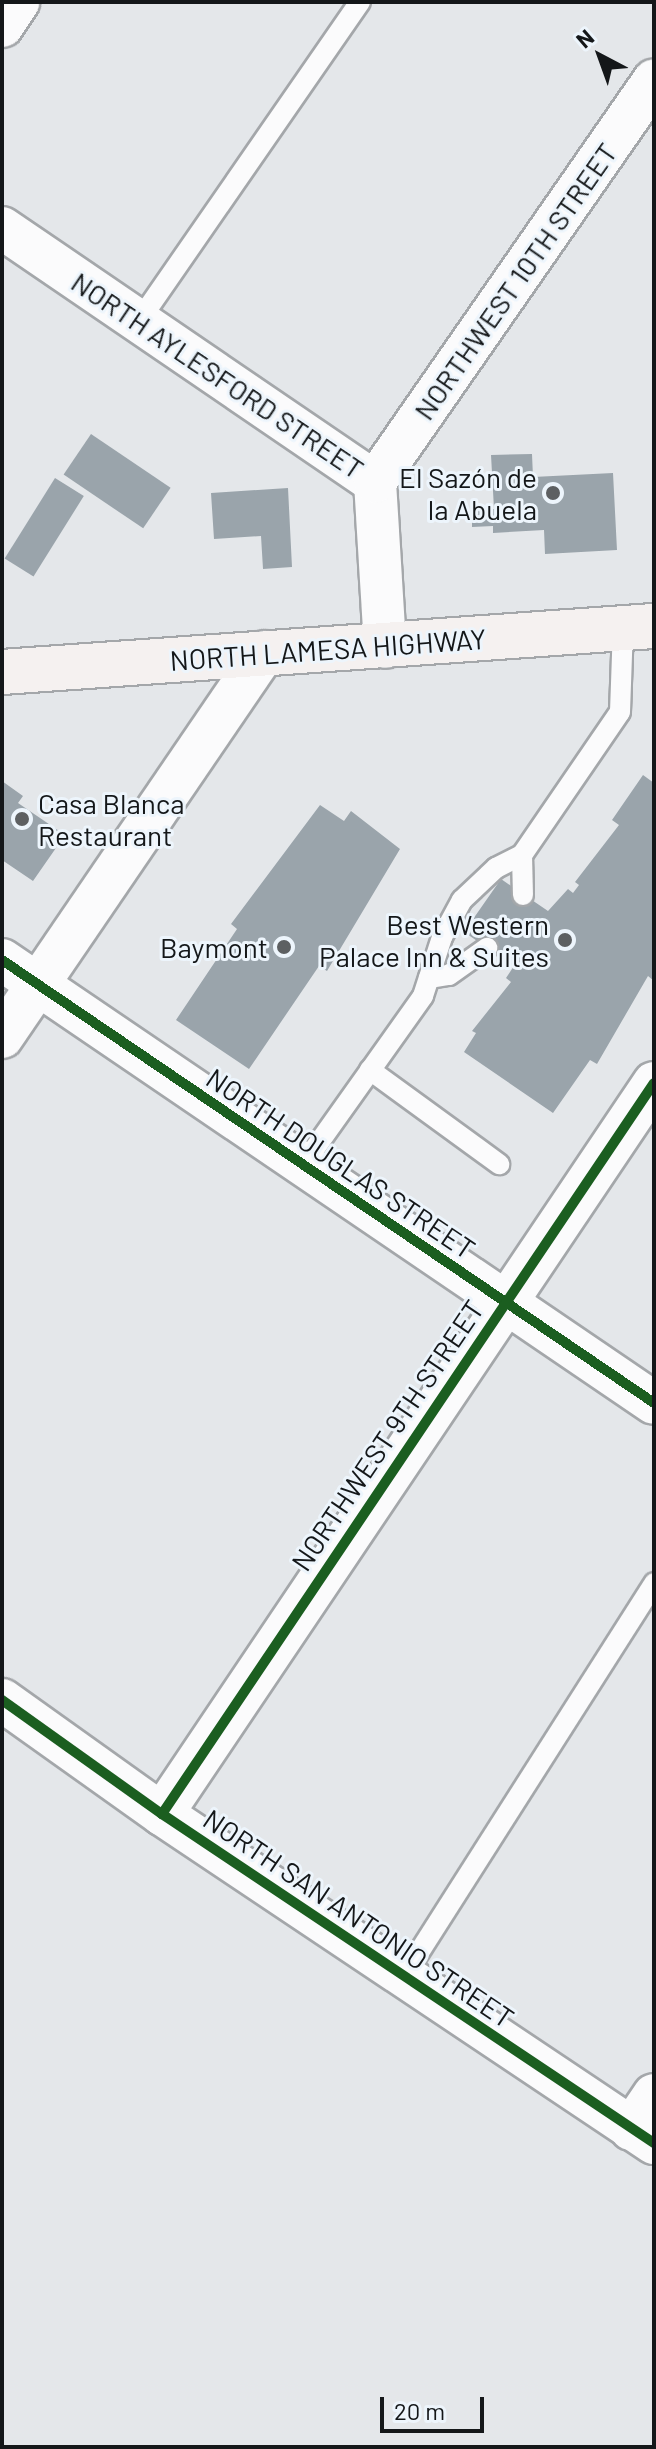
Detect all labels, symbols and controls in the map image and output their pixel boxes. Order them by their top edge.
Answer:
north arrow [560,16,640,96]
text: N [570,23,598,53]
street label: NORTHWEST 10TH STREET [407,136,623,426]
street label: NORTH AYLESFORD STREET [65,265,371,485]
place label: El Sazón de la Abuela [399,460,537,526]
marker: El Sazón de la Abuela [544,484,562,502]
street label: NORTH LAMESA HIGHWAY [169,621,487,677]
place label: Casa Blanca Restaurant [38,786,185,852]
marker: Casa Blanca Restaurant [13,810,31,828]
place label: Best Western Palace Inn & Suites [319,907,549,973]
place label: Baymont [160,930,268,964]
marker: Best Western Palace Inn & Suites [556,931,574,949]
marker: Baymont [275,938,293,956]
street label: NORTH DOUGLAS STREET [200,1061,482,1265]
street label: NORTHWEST 9TH STREET [284,1293,490,1577]
street label: NORTH SAN ANTONIO STREET [198,1801,520,2035]
scale bar [384,2381,488,2431]
text: 20 m [394,2396,445,2425]

